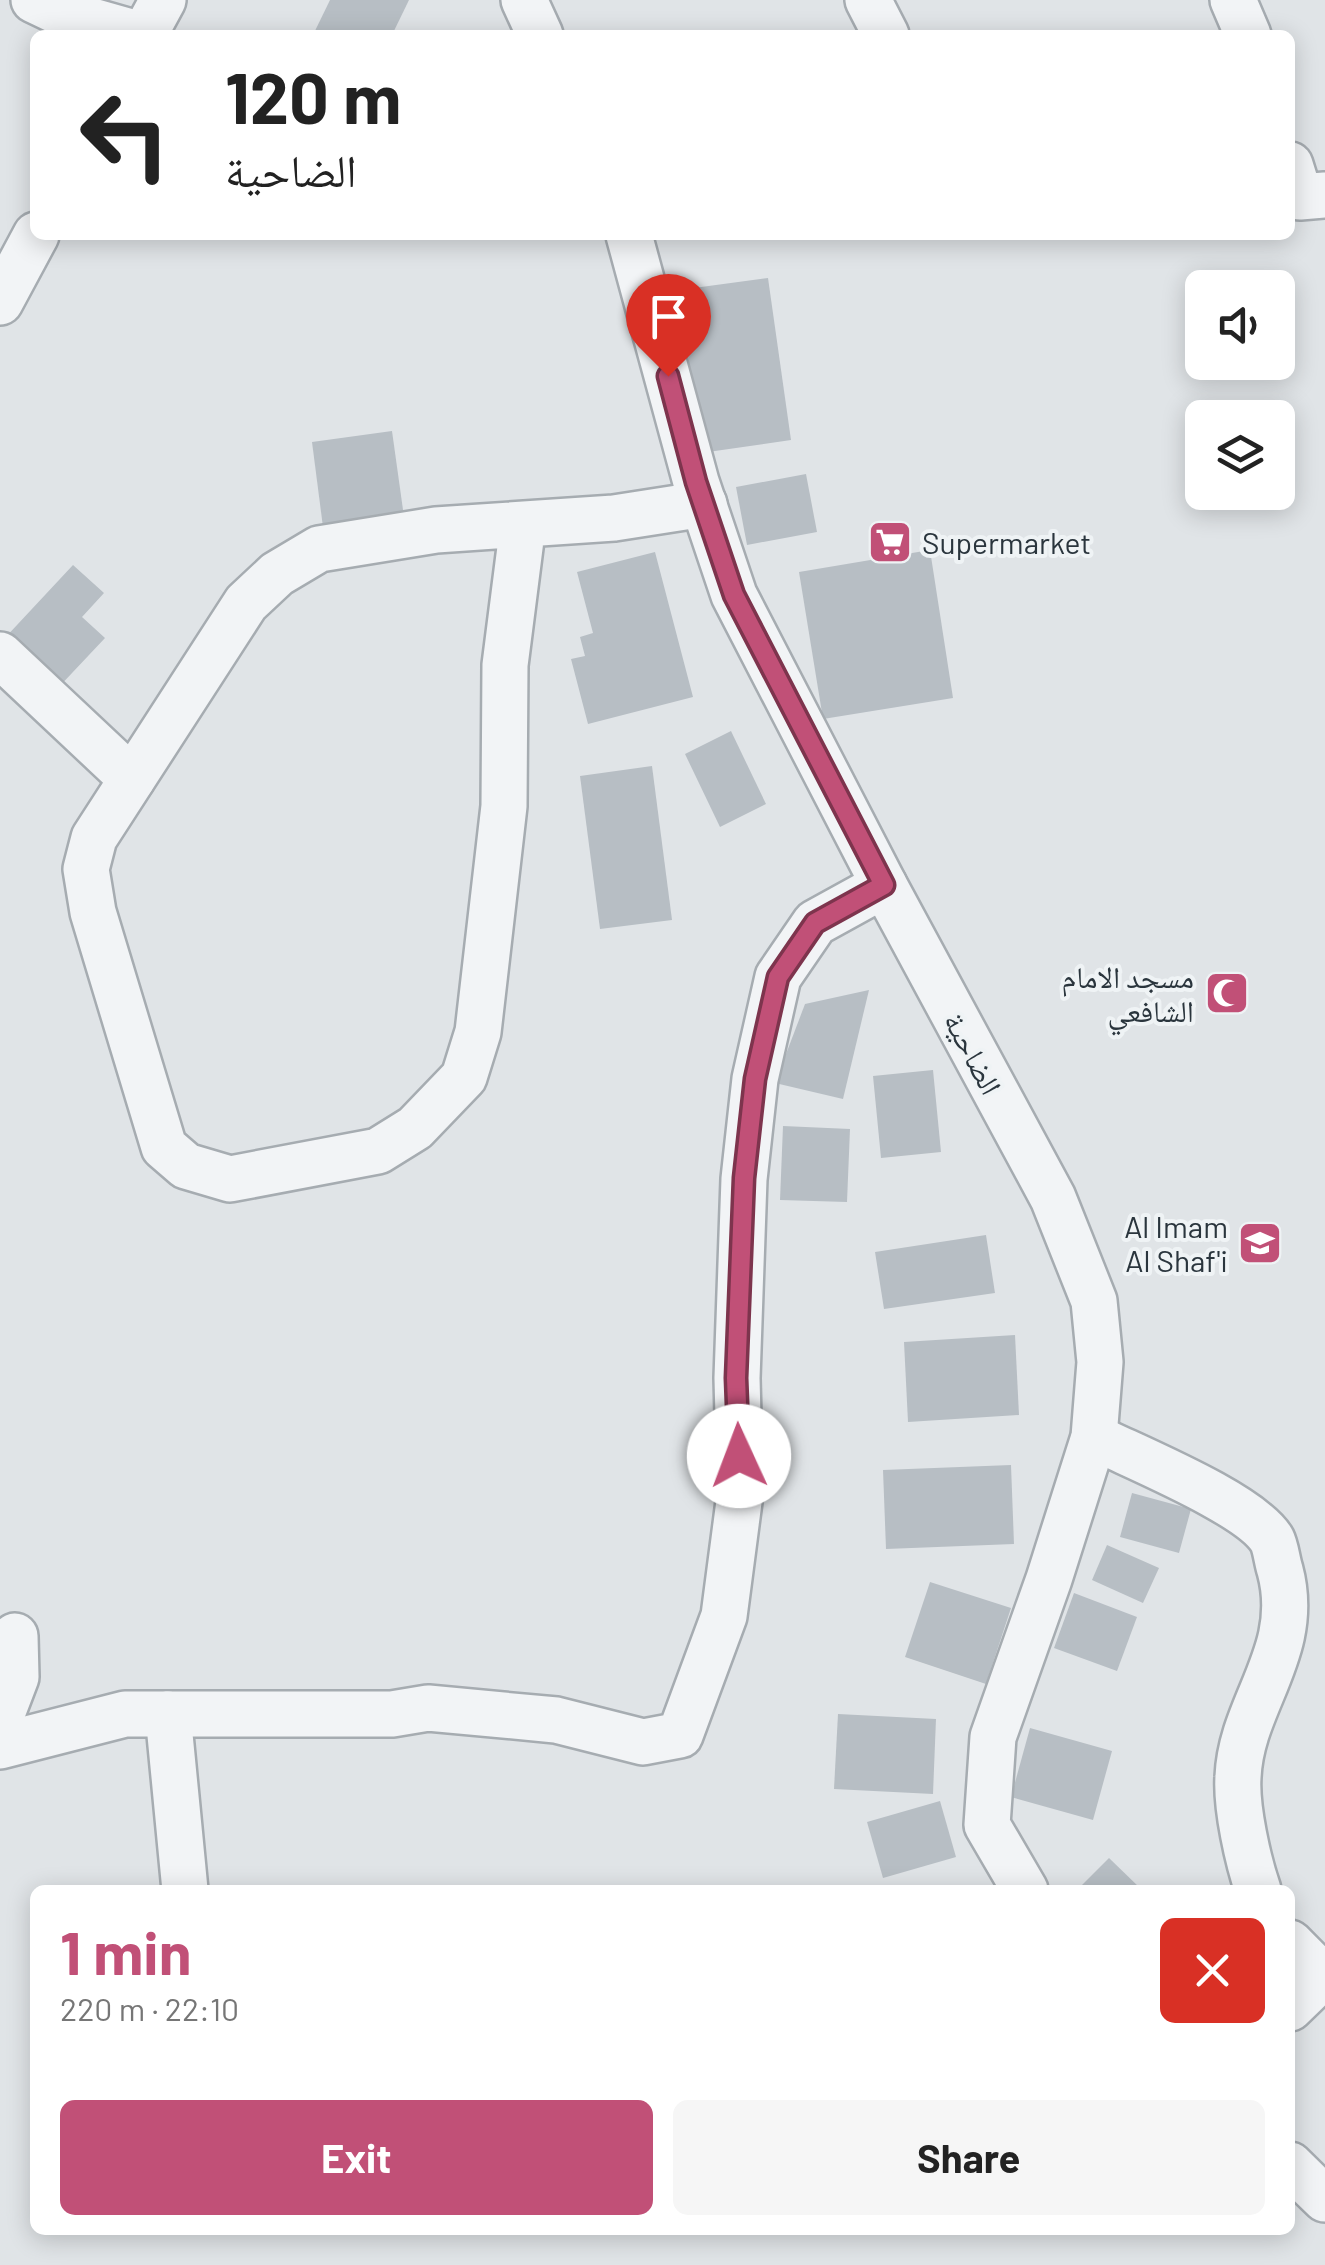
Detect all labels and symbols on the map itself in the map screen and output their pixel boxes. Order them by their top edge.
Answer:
pin [626,274,711,377]
supermarket icon: Supermarket [867,519,913,565]
place label: Supermarket [922,524,1091,560]
place label: مسجد الامام الشافعي [1062,958,1194,1036]
mosque icon: مسجد الامام الشافعي [1204,970,1250,1016]
street label: الضاحية [937,1006,1011,1100]
place label: Al Imam Al Shaf'i [1124,1208,1228,1278]
school or university icon: Al Imam Al Shaf'i [1237,1220,1283,1266]
position arrow [687,1404,791,1508]

